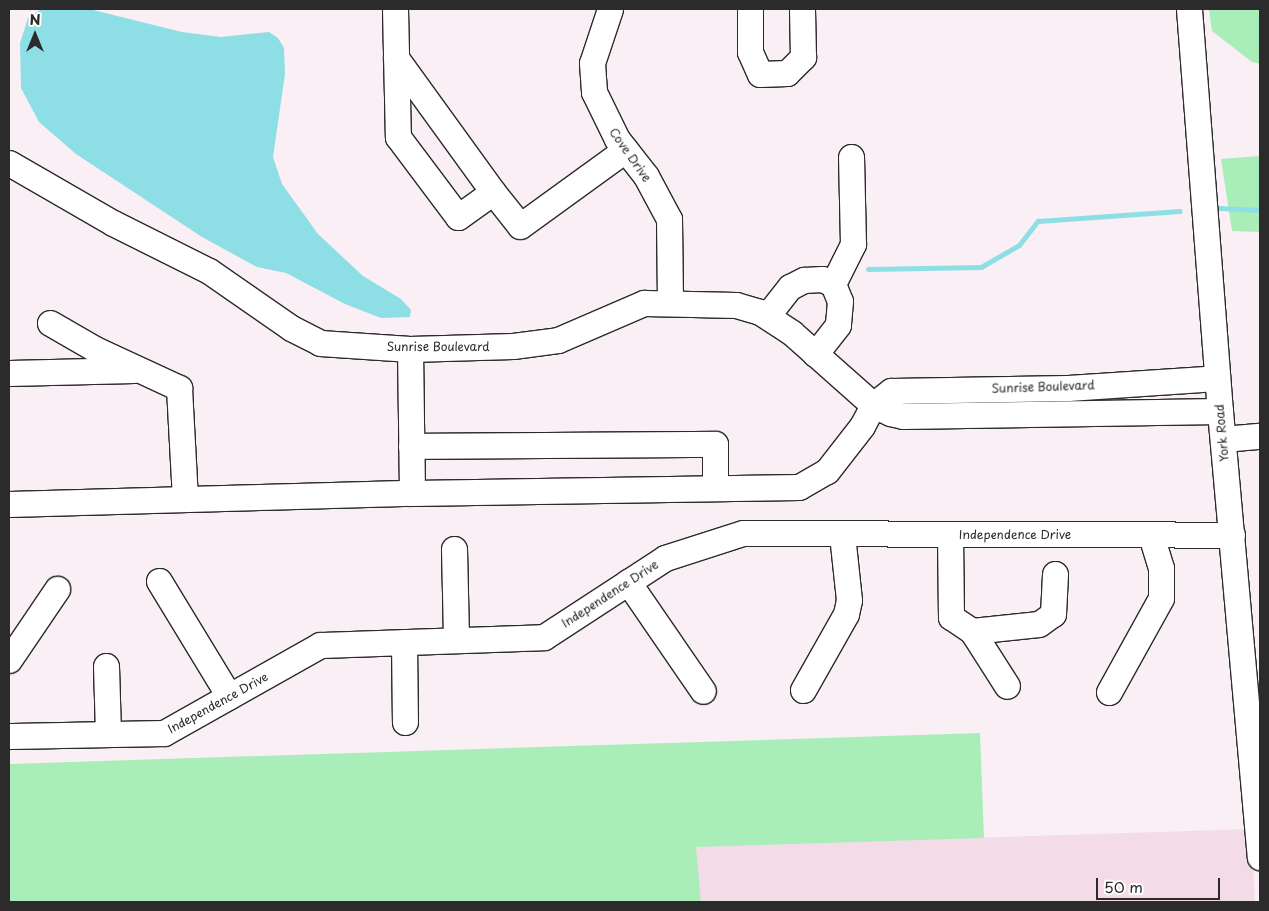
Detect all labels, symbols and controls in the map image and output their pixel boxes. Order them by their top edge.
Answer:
text: N [29,9,41,30]
north arrow [10,10,60,60]
street label: Cove Drive [606,125,654,185]
street label: Sunrise Boulevard [386,340,490,354]
street label: Sunrise Boulevard [991,378,1095,396]
street label: York Road [1212,404,1232,462]
street label: Independence Drive [958,528,1072,542]
street label: Independence Drive [559,557,661,631]
street label: Independence Drive [165,669,271,737]
scale bar [1099,868,1223,900]
text: 50 m [1104,875,1143,898]

